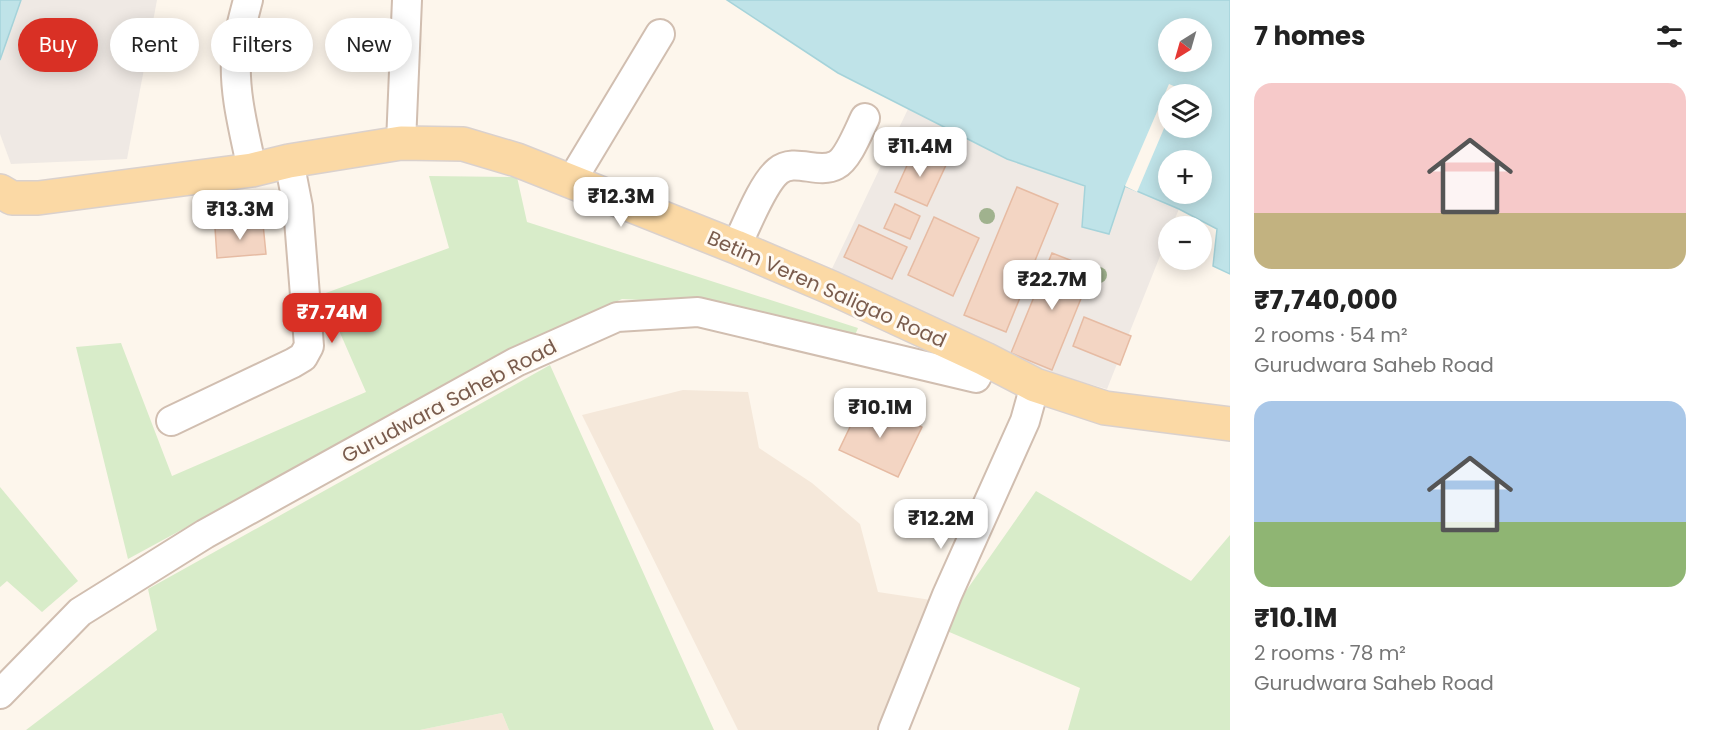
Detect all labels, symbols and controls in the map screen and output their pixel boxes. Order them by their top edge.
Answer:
chip: Buy [18,18,98,72]
chip: Rent [110,18,199,72]
chip: Filters [211,18,313,72]
chip: New [325,18,412,72]
north arrow [1158,18,1212,72]
map controls [1158,18,1212,270]
text: 7 homes [1254,18,1366,54]
icon: filters [1653,20,1686,53]
button: layers [1158,84,1212,138]
icon: home [1416,122,1524,230]
pin: ₹11.4M [871,127,969,178]
text: ₹11.4M [888,132,952,160]
button: + [1158,150,1212,204]
pin: ₹12.3M [572,177,670,228]
text: ₹12.3M [588,182,655,210]
pin: ₹13.3M [191,190,289,241]
text: ₹13.3M [206,195,274,223]
button: − [1158,216,1212,270]
street label: Betim Veren Saligao Road [703,224,951,354]
pin: ₹22.7M [1003,260,1101,311]
text: ₹22.7M [1017,265,1087,293]
text: ₹7,740,000 [1254,282,1398,318]
pin: ₹7.74M [283,293,381,344]
text: ₹7.74M [297,298,367,326]
text: 2 rooms · 54 m² [1254,321,1408,349]
street label: Gurudwara Saheb Road [337,332,561,470]
text: Gurudwara Saheb Road [1254,351,1494,379]
pin: ₹10.1M [831,388,929,439]
text: ₹10.1M [848,393,912,421]
icon: home [1416,440,1524,548]
pin: ₹12.2M [892,499,990,550]
text: ₹12.2M [908,504,974,532]
text: ₹10.1M [1254,600,1337,636]
text: 2 rooms · 78 m² [1254,639,1406,667]
text: Gurudwara Saheb Road [1254,669,1494,697]

